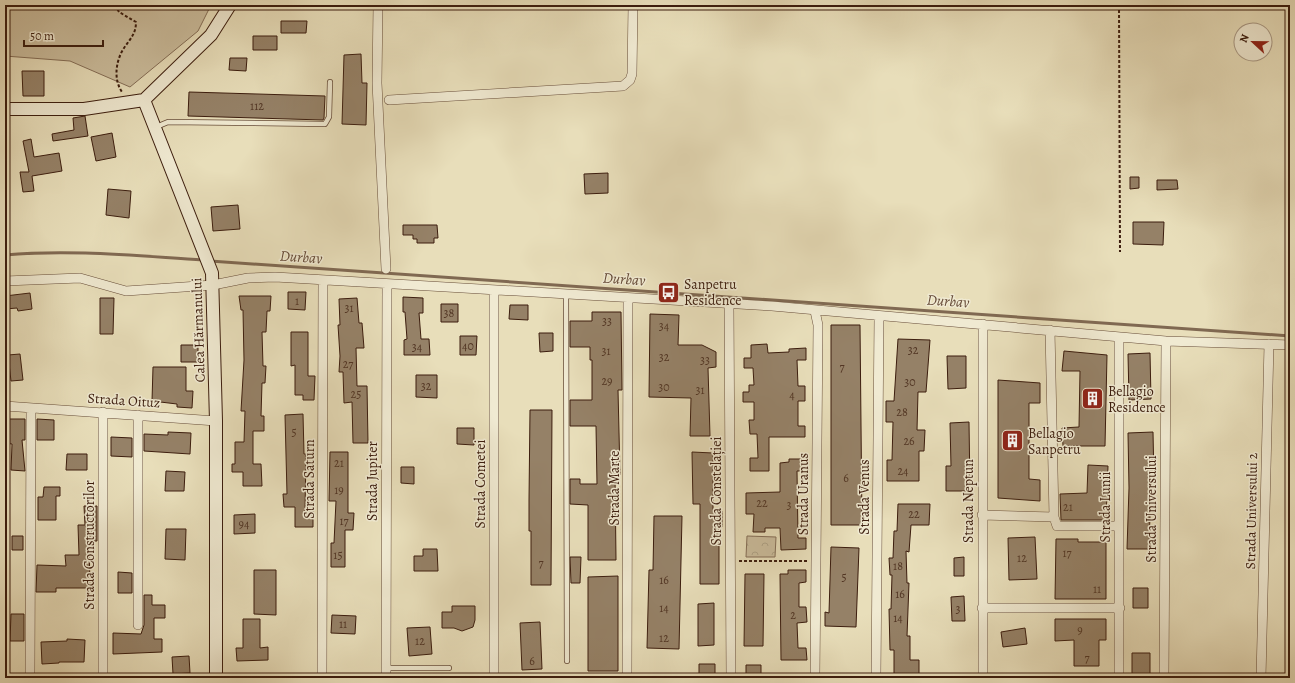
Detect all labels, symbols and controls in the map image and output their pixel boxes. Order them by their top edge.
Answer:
scale bar [24,22,103,48]
north arrow [1233,22,1273,62]
text: 50 m [30,28,54,44]
text: N [1236,32,1253,45]
house number: 112 [250,98,264,114]
water label: Durbav [279,246,324,269]
water label: Durbav [602,268,647,291]
place label: Sanpetru Residence [684,275,741,310]
street label: Calea Hărmanului [187,277,210,383]
bus stop icon: Sanpetru Residence [656,279,682,305]
water label: Durbav [926,290,971,313]
house number: 1 [295,293,299,309]
house number: 31 [344,300,354,316]
house number: 38 [444,305,455,321]
house number: 33 [602,313,612,329]
house number: 34 [659,318,670,334]
house number: 40 [462,338,474,354]
house number: 34 [412,339,423,355]
house number: 32 [908,342,919,358]
house number: 31 [601,343,611,359]
house number: 32 [659,349,670,365]
house number: 33 [700,352,710,368]
house number: 27 [343,356,354,372]
house number: 7 [839,359,845,375]
house number: 29 [601,373,613,389]
house number: 30 [904,374,916,390]
house number: 32 [421,378,432,394]
house number: 30 [658,379,670,395]
house number: 31 [695,382,705,398]
place label: Bellagio Residence [1108,382,1165,417]
house number: 25 [351,386,361,402]
building icon: Bellagio Residence [1079,386,1105,412]
house number: 4 [789,387,795,403]
street label: Strada Oituz [87,388,161,413]
house number: 28 [896,404,908,420]
house number: 5 [291,424,297,440]
place label: Bellagio Sanpetru [1028,424,1081,459]
building icon: Bellagio Sanpetru [1000,428,1026,454]
house number: 26 [903,433,915,449]
street label: Strada Constelației [707,436,726,545]
street label: Strada Saturn [300,439,319,519]
street label: Strada Jupiter [363,440,382,521]
street label: Strada Cometei [471,440,490,528]
street label: Strada Marte [605,450,624,526]
street label: Strada Universului 2 [1241,452,1262,570]
street label: Strada Uranus [794,453,813,535]
house number: 21 [334,455,344,471]
street label: Strada Universului [1142,455,1161,563]
street label: Strada Venus [855,459,874,535]
street label: Strada Neptun [959,459,978,543]
house number: 24 [897,463,909,479]
house number: 6 [843,470,849,486]
street label: Strada Lunii [1096,472,1115,542]
street label: Strada Constructorilor [80,480,99,610]
house number: 19 [334,482,344,498]
house number: 22 [756,495,768,511]
house number: 3 [787,497,792,513]
house number: 21 [1063,499,1073,515]
house number: 22 [908,506,920,522]
house number: 17 [339,513,350,529]
house number: 94 [239,516,250,532]
house number: 17 [1062,545,1073,561]
house number: 15 [333,547,343,563]
house number: 12 [1017,550,1027,566]
house number: 7 [538,555,544,571]
house number: 18 [893,558,903,574]
house number: 5 [841,569,847,585]
house number: 16 [659,572,669,588]
house number: 11 [1093,581,1101,597]
house number: 16 [895,586,905,602]
house number: 14 [659,600,669,616]
house number: 3 [956,601,961,617]
house number: 2 [790,607,796,623]
house number: 14 [893,610,903,626]
house number: 11 [339,616,347,632]
house number: 9 [1077,622,1083,638]
house number: 12 [659,630,669,646]
house number: 12 [415,633,425,649]
house number: 7 [1084,650,1090,666]
house number: 6 [529,653,535,669]

